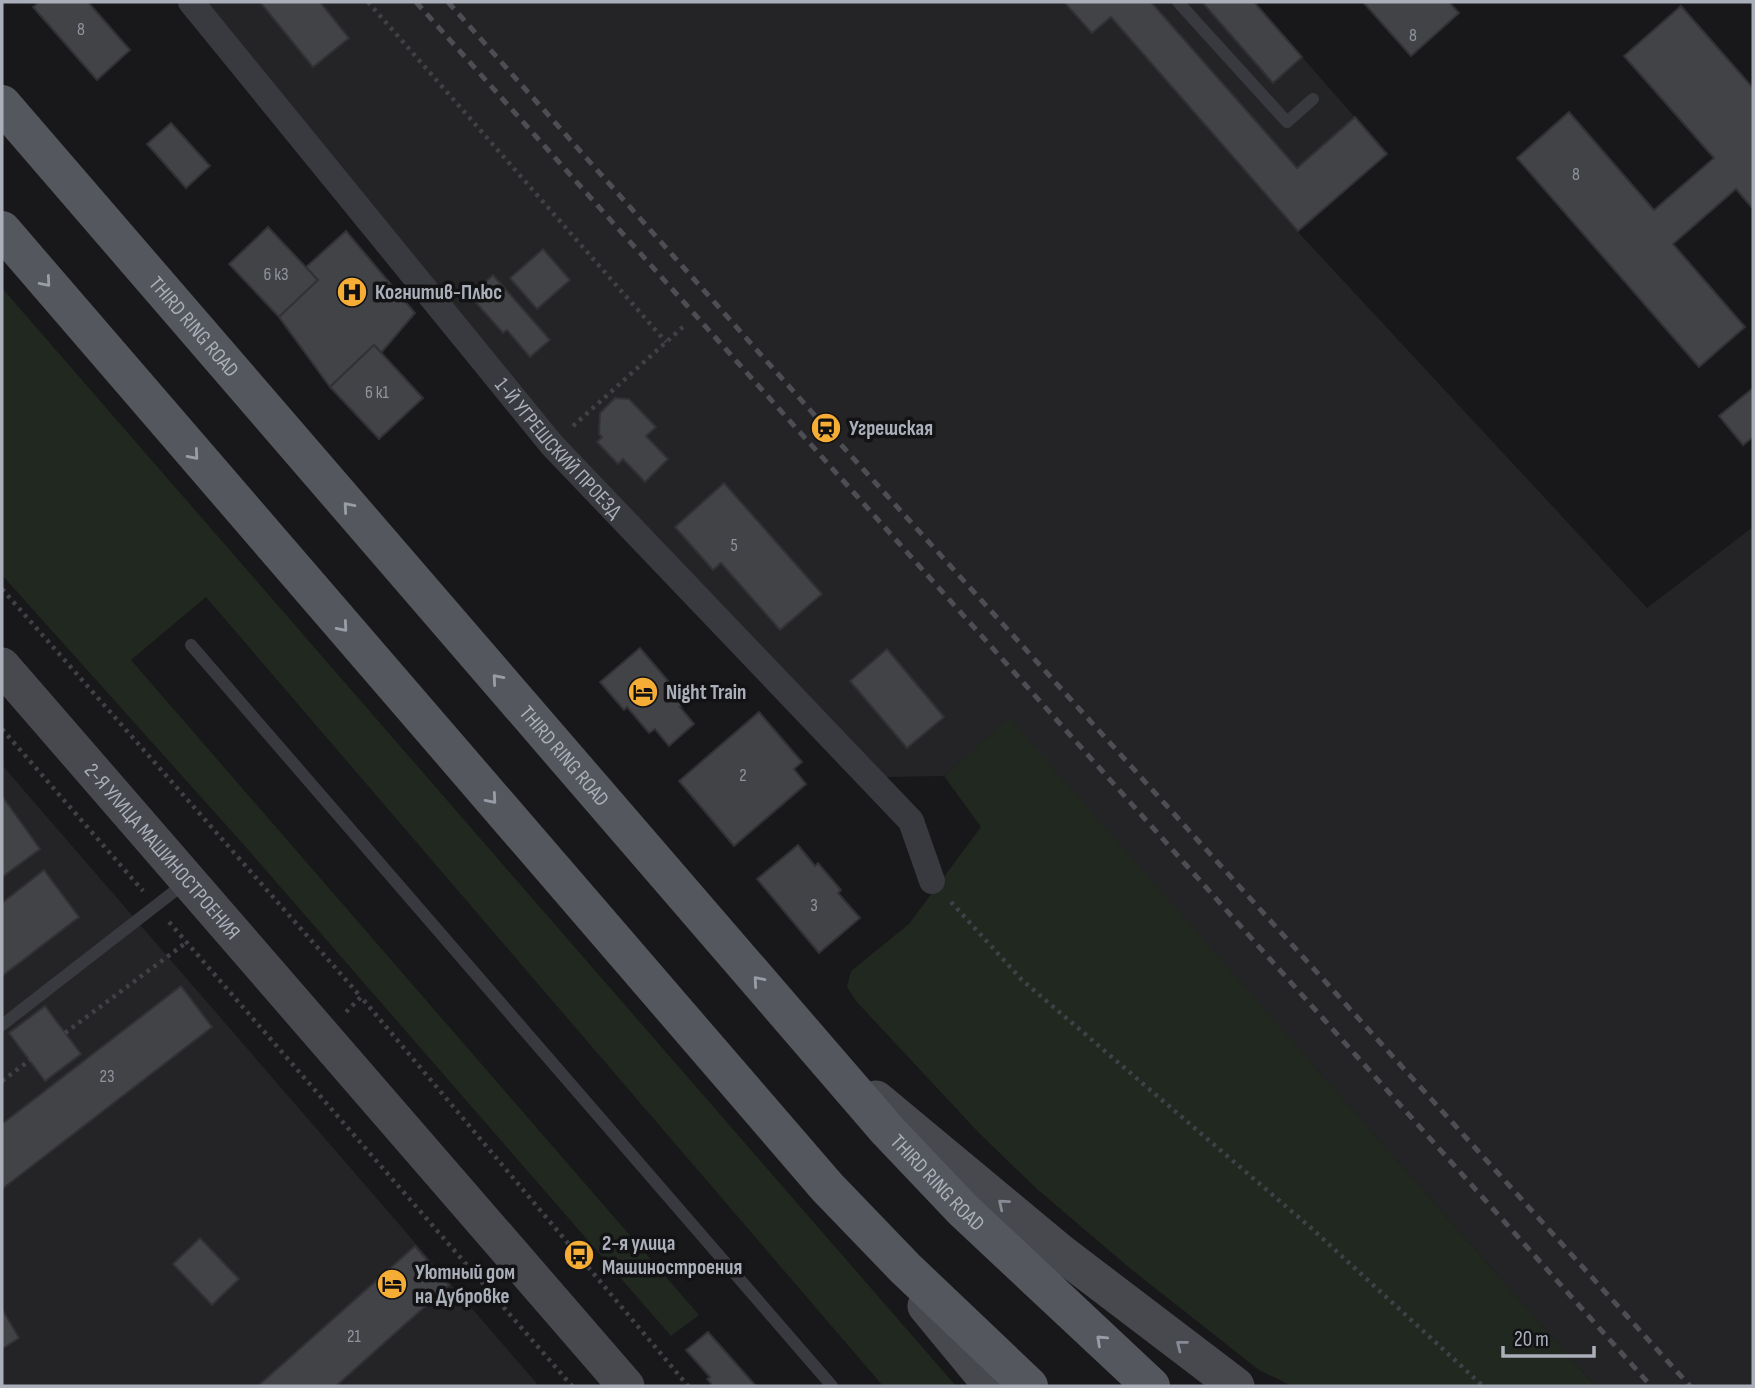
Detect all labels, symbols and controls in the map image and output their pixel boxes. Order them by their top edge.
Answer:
house number: 8 [77,19,85,40]
house number: 8 [1409,25,1417,46]
house number: 8 [1572,164,1580,185]
house number: 6 к3 [263,264,289,285]
street label: THIRD RING ROAD [144,272,244,382]
one-way arrow [38,274,50,287]
hospital icon: Когнитив-Плюс [335,275,369,309]
place label: Когнитив-Плюс [375,280,502,305]
street label: 1-Й УГРЕШСКИЙ ПРОЕЗД [489,373,627,524]
house number: 6 к1 [365,382,390,403]
station icon: Угрешская [809,411,843,445]
place label: Угрешская [849,416,933,441]
one-way arrow [186,446,198,459]
one-way arrow [344,503,356,516]
house number: 5 [730,535,738,556]
one-way arrow [335,619,347,632]
one-way arrow [493,675,505,688]
hotel icon: Night Train [626,675,660,709]
place label: Night Train [666,680,746,705]
street label: THIRD RING ROAD [514,701,614,812]
street label: 2-Я УЛИЦА МАШИНОСТРОЕНИЯ [79,758,245,945]
house number: 2 [739,765,747,786]
one-way arrow [484,791,496,804]
house number: 3 [810,895,818,916]
one-way arrow [754,976,766,989]
house number: 23 [100,1066,115,1087]
street label: THIRD RING ROAD [885,1130,989,1237]
one-way arrow [998,1200,1011,1212]
place label: 2-я улица Машиностроения [602,1231,742,1280]
bus stop icon: 2-я улица Машиностроения [562,1238,596,1272]
place label: Уютный дом на Дубровке [415,1260,515,1309]
hotel icon: Уютный дом на Дубровке [375,1267,409,1301]
scale bar [1503,1314,1594,1358]
house number: 21 [347,1326,362,1347]
text: 20 m [1514,1327,1549,1352]
one-way arrow [1096,1336,1109,1349]
one-way arrow [1177,1341,1189,1354]

